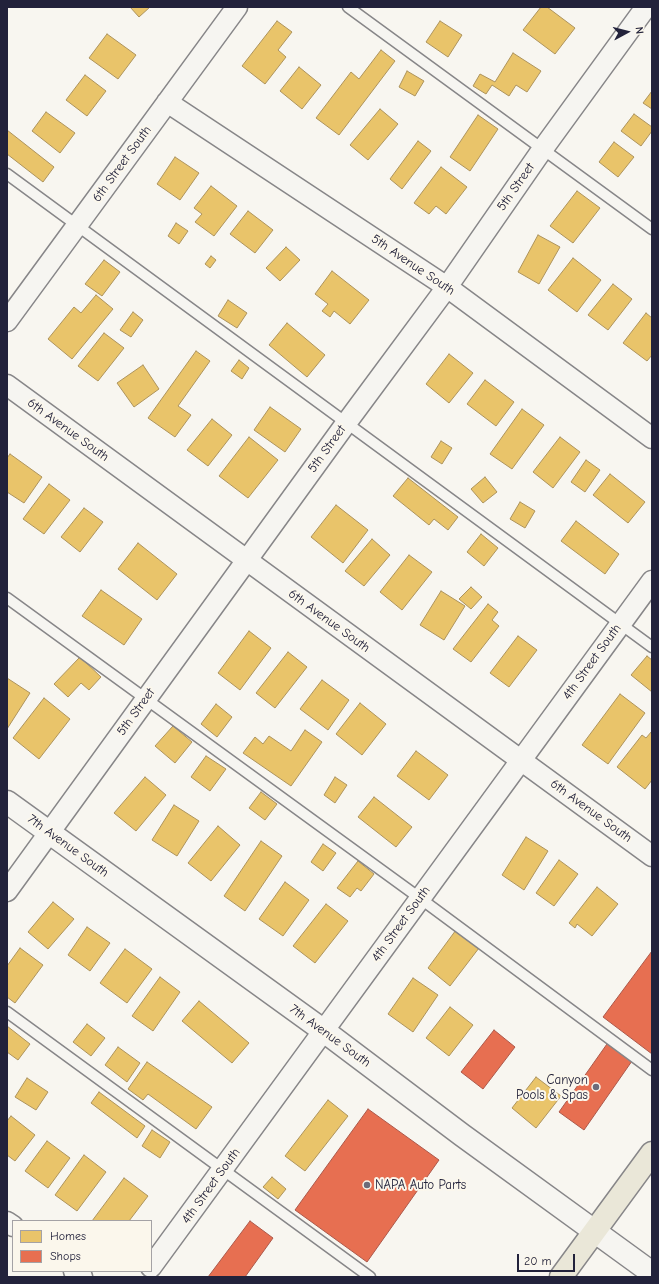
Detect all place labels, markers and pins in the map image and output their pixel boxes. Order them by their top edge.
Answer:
place label: Canyon Pools & Spas [516,1072,588,1103]
marker: Canyon Pools & Spas [591,1082,601,1092]
place label: NAPA Auto Parts [375,1177,466,1193]
marker: NAPA Auto Parts [362,1180,372,1190]

